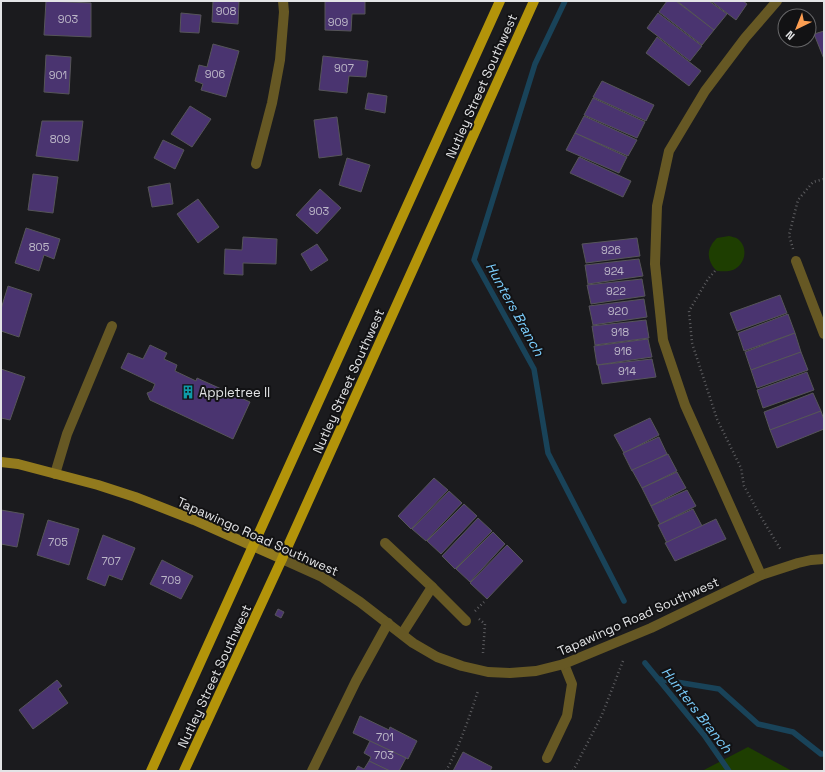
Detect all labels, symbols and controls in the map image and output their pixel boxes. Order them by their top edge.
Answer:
house number: 908 [216,4,236,18]
north arrow [777,8,817,48]
street label: Nutley Street Southwest [442,11,521,161]
house number: 903 [58,12,79,26]
house number: 909 [328,15,349,29]
text: N [783,28,798,43]
house number: 907 [334,61,354,75]
house number: 906 [205,67,226,81]
house number: 901 [49,68,67,82]
house number: 809 [50,132,71,146]
house number: 903 [309,204,330,218]
house number: 805 [29,240,50,254]
house number: 926 [601,243,621,257]
water label: Hunters Branch [482,259,548,359]
house number: 924 [604,264,624,278]
house number: 922 [606,284,626,298]
house number: 920 [608,304,628,318]
street label: Nutley Street Southwest [309,306,388,456]
house number: 918 [611,325,629,339]
house number: 916 [614,344,632,358]
house number: 914 [618,364,636,378]
building icon: Appletree II [180,384,196,400]
place label: Appletree II [199,384,270,401]
street label: Tapawingo Road Southwest [175,493,341,580]
house number: 705 [48,535,68,549]
house number: 707 [101,554,121,568]
house number: 709 [161,573,181,587]
street label: Tapawingo Road Southwest [555,573,721,660]
street label: Nutley Street Southwest [174,602,255,751]
water label: Hunters Branch [658,663,737,757]
house number: 701 [376,730,394,744]
house number: 703 [374,748,394,762]

